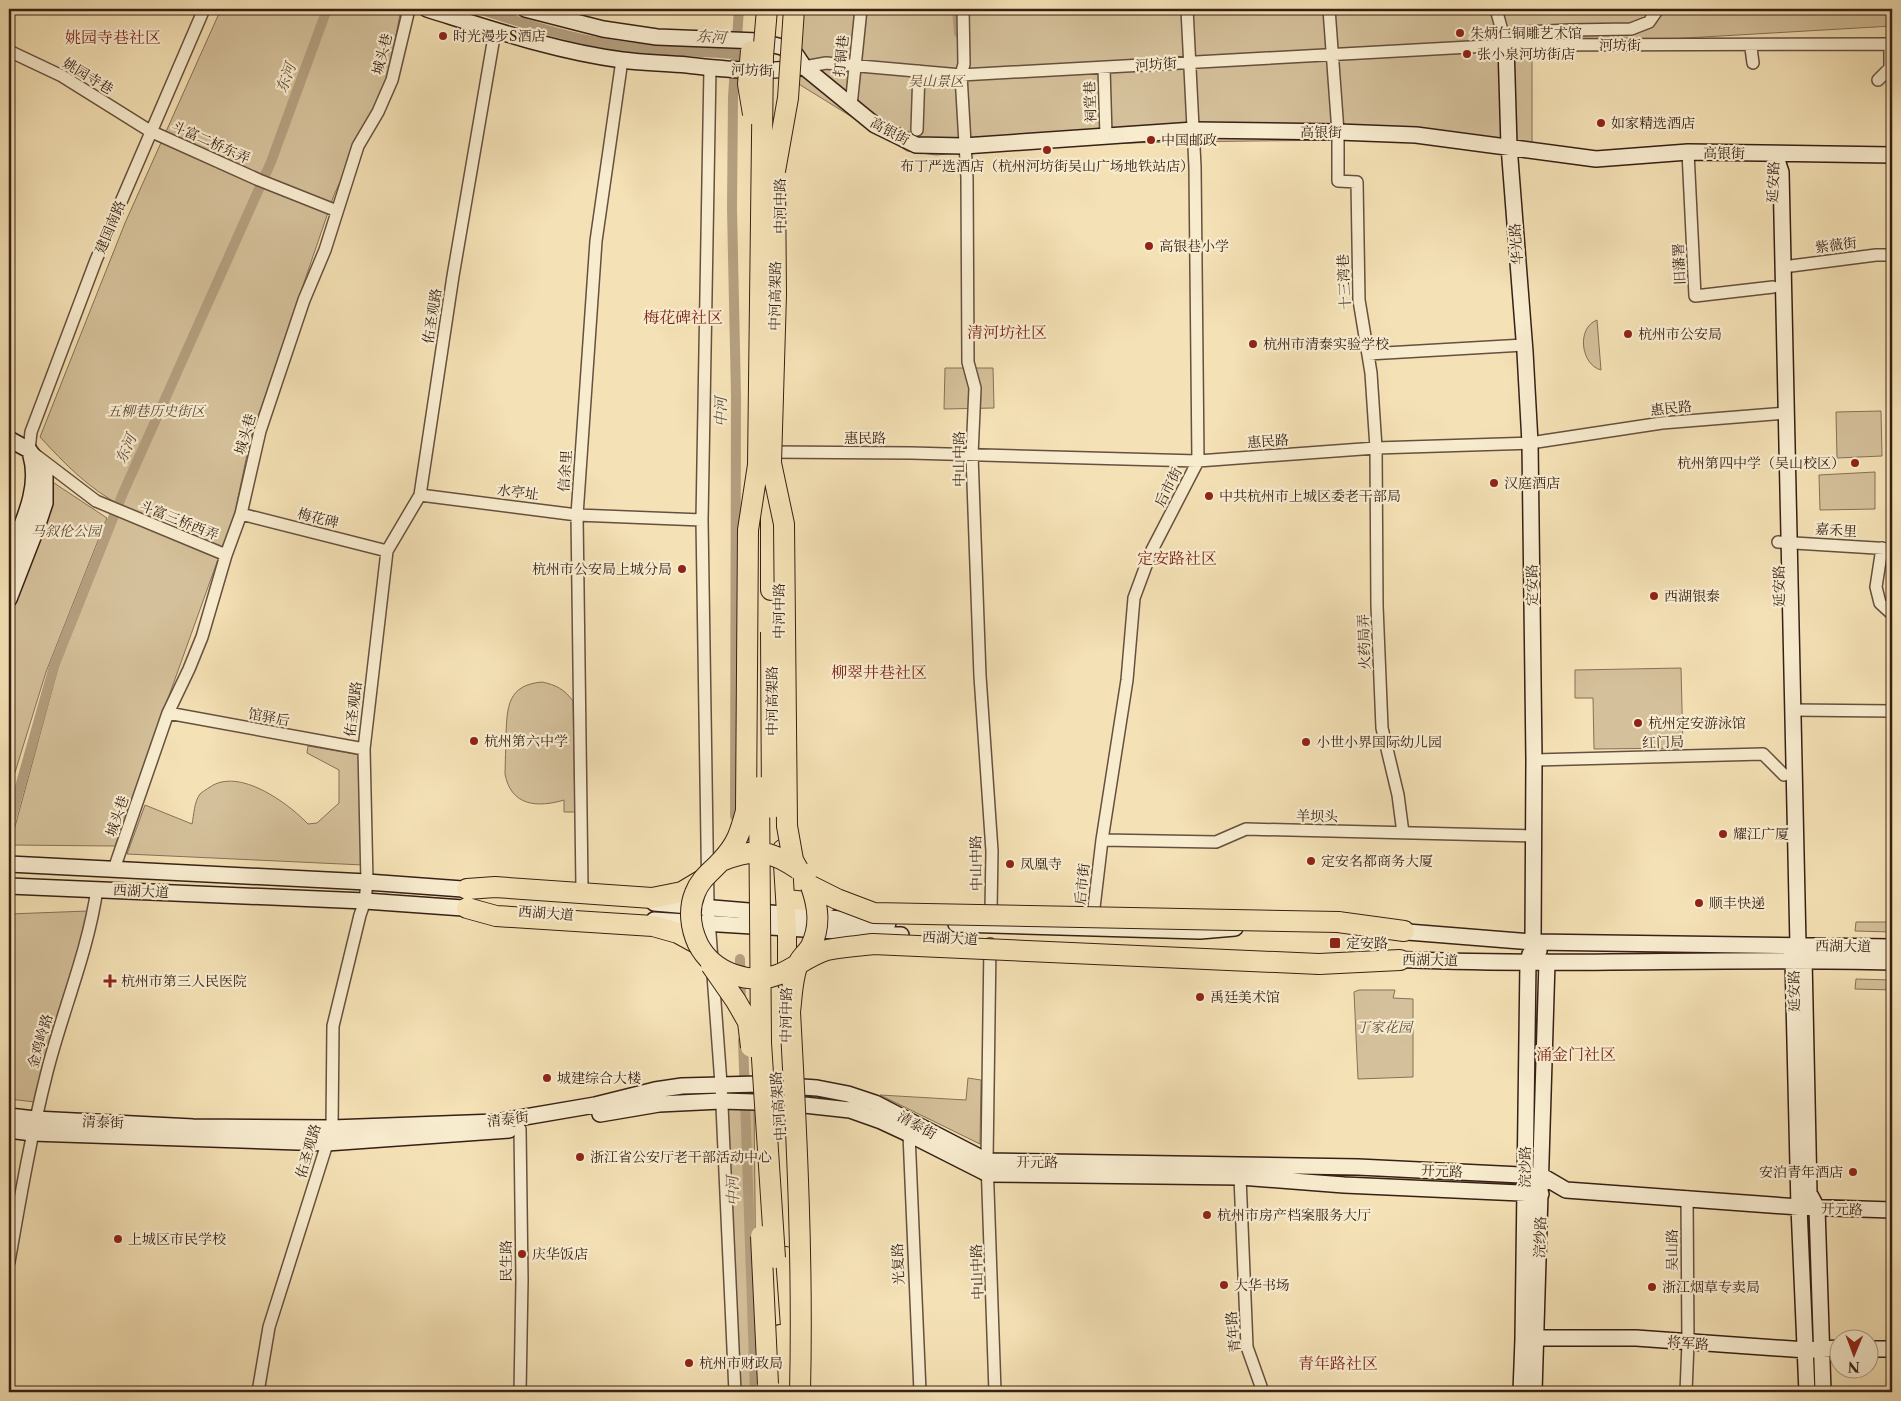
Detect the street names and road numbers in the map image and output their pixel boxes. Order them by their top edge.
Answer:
street label: 城头巷 [368,31,396,77]
street label: 打铜巷 [830,34,852,78]
street label: 河坊街 [1599,36,1641,54]
street label: 姚园寺巷 [59,54,117,98]
street label: 河坊街 [1134,54,1178,74]
street label: 河坊街 [731,60,773,80]
street label: 祠堂巷 [1080,81,1100,123]
street label: 高银街 [867,113,913,149]
street label: 斗富二桥东弄 [169,117,253,167]
street label: 高银街 [1300,123,1342,141]
street label: 高银街 [1703,144,1745,162]
street label: 延安路 [1763,161,1783,203]
street label: 中河中路 [771,178,789,234]
street label: 建国南路 [91,198,129,256]
street label: 华光路 [1506,222,1526,266]
street label: 紫薇街 [1814,234,1858,256]
street label: 旧藩署 [1669,243,1689,285]
street label: 十三湾巷 [1334,254,1354,310]
street label: 中河高架路 [765,261,785,331]
street label: 佑圣观路 [419,287,445,345]
street label: 惠民路 [1649,397,1693,419]
street label: 城头巷 [231,411,259,457]
street label: 惠民路 [844,429,886,447]
street label: 中山中路 [950,431,968,487]
street label: 惠民路 [1246,431,1290,451]
street label: 信余里 [555,449,575,493]
street label: 后市街 [1150,464,1186,510]
street label: 水亭址 [496,481,540,503]
street label: 斗富三桥西弄 [137,496,221,544]
street label: 梅花碑 [295,504,341,532]
street label: 嘉禾里 [1814,520,1858,540]
street label: 定安路 [1523,564,1541,606]
street label: 延安路 [1770,565,1788,607]
street label: 中河中路 [770,583,788,639]
street label: 火药局弄 [1354,614,1374,670]
street label: 中河高架路 [763,666,781,736]
street label: 佑圣观路 [341,680,365,738]
street label: 馆驿后 [247,704,291,730]
street label: 红门局 [1642,732,1684,752]
street label: 城头巷 [102,793,132,839]
street label: 羊坝头 [1296,807,1338,825]
street label: 中山中路 [967,835,985,891]
street label: 后市街 [1071,862,1093,906]
street label: 西湖大道 [113,881,169,901]
street label: 西湖大道 [517,902,575,924]
street label: 西湖大道 [922,928,978,948]
street label: 西湖大道 [1815,937,1871,955]
street label: 西湖大道 [1402,951,1458,969]
street label: 延安路 [1785,970,1803,1012]
street label: 中河中路 [777,987,795,1043]
street label: 金鸡岭路 [24,1012,56,1070]
street label: 中河高架路 [767,1070,789,1142]
street label: 清泰街 [894,1107,940,1143]
street label: 清泰街 [486,1108,530,1130]
street label: 清泰街 [82,1112,124,1132]
street label: 佑圣观路 [292,1122,324,1180]
street label: 浣沙路 [1516,1146,1534,1188]
street label: 开元路 [1016,1153,1058,1171]
street label: 开元路 [1421,1161,1463,1181]
street label: 开元路 [1821,1199,1863,1219]
street label: 浣纱路 [1530,1216,1550,1258]
street label: 吴山路 [1663,1229,1681,1271]
street label: 民生路 [497,1240,515,1282]
street label: 光复路 [888,1243,908,1285]
street label: 中山中路 [967,1244,987,1300]
street label: 青年路 [1222,1310,1244,1354]
street label: 将军路 [1666,1333,1710,1353]

